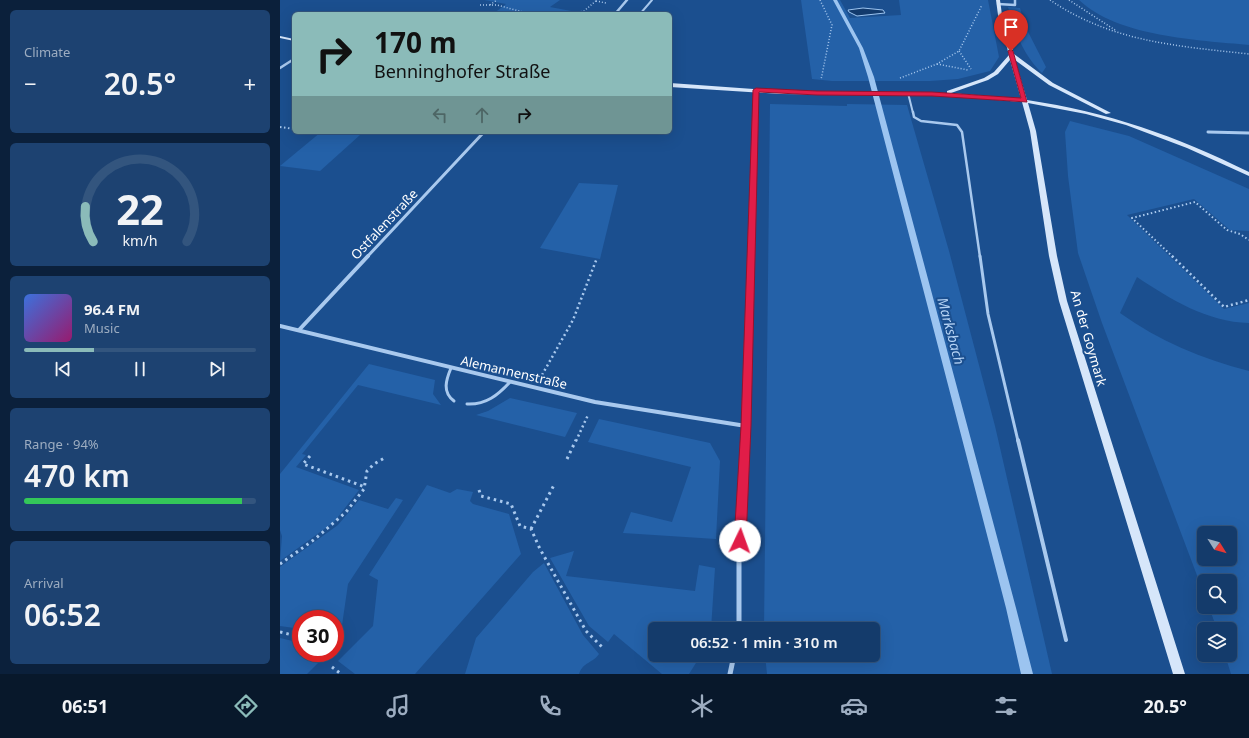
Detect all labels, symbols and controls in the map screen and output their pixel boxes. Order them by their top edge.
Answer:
pin [994,10,1028,51]
icon: arrive [1000,16,1022,38]
text: 170 m [374,23,457,61]
icon: right [308,28,360,80]
text: Climate [24,43,70,61]
text: Benninghofer Straße [374,59,550,83]
text: 20.5° [104,63,176,104]
text: − [24,68,37,98]
text: + [243,68,256,98]
icon: left [429,104,451,126]
icon: ahead [471,104,493,126]
icon: right [513,104,535,126]
text: 22 [116,181,164,237]
street label: Ostfalenstraße [347,185,421,263]
text: km/h [122,231,158,250]
street label: An der Goymark [1067,288,1111,388]
water label: Marksbach [933,295,970,367]
text: 96.4 FM [84,299,140,319]
text: Music [84,319,120,337]
street label: Alemannenstraße [459,351,569,393]
icon: previous [52,358,74,380]
icon: pause [129,358,151,380]
icon: next [206,358,228,380]
text: Range · 94% [24,435,99,453]
text: 470 km [24,455,130,496]
position arrow [719,520,761,562]
north arrow [1197,526,1237,566]
map controls [1197,526,1237,662]
text: Arrival [24,574,64,592]
button: search [1197,574,1237,614]
text: 06:52 [24,594,101,635]
speed limit sign: 30 [292,610,344,662]
button: layers [1197,622,1237,662]
text: 06:52 · 1 min · 310 m [690,632,838,652]
icon: directions [232,692,260,720]
icon: music [384,692,412,720]
icon: phone [536,692,564,720]
icon: climate [688,692,716,720]
icon: car [840,692,868,720]
icon: filters [992,692,1020,720]
text: 06:51 [62,694,108,718]
text: 20.5° [1143,694,1187,718]

